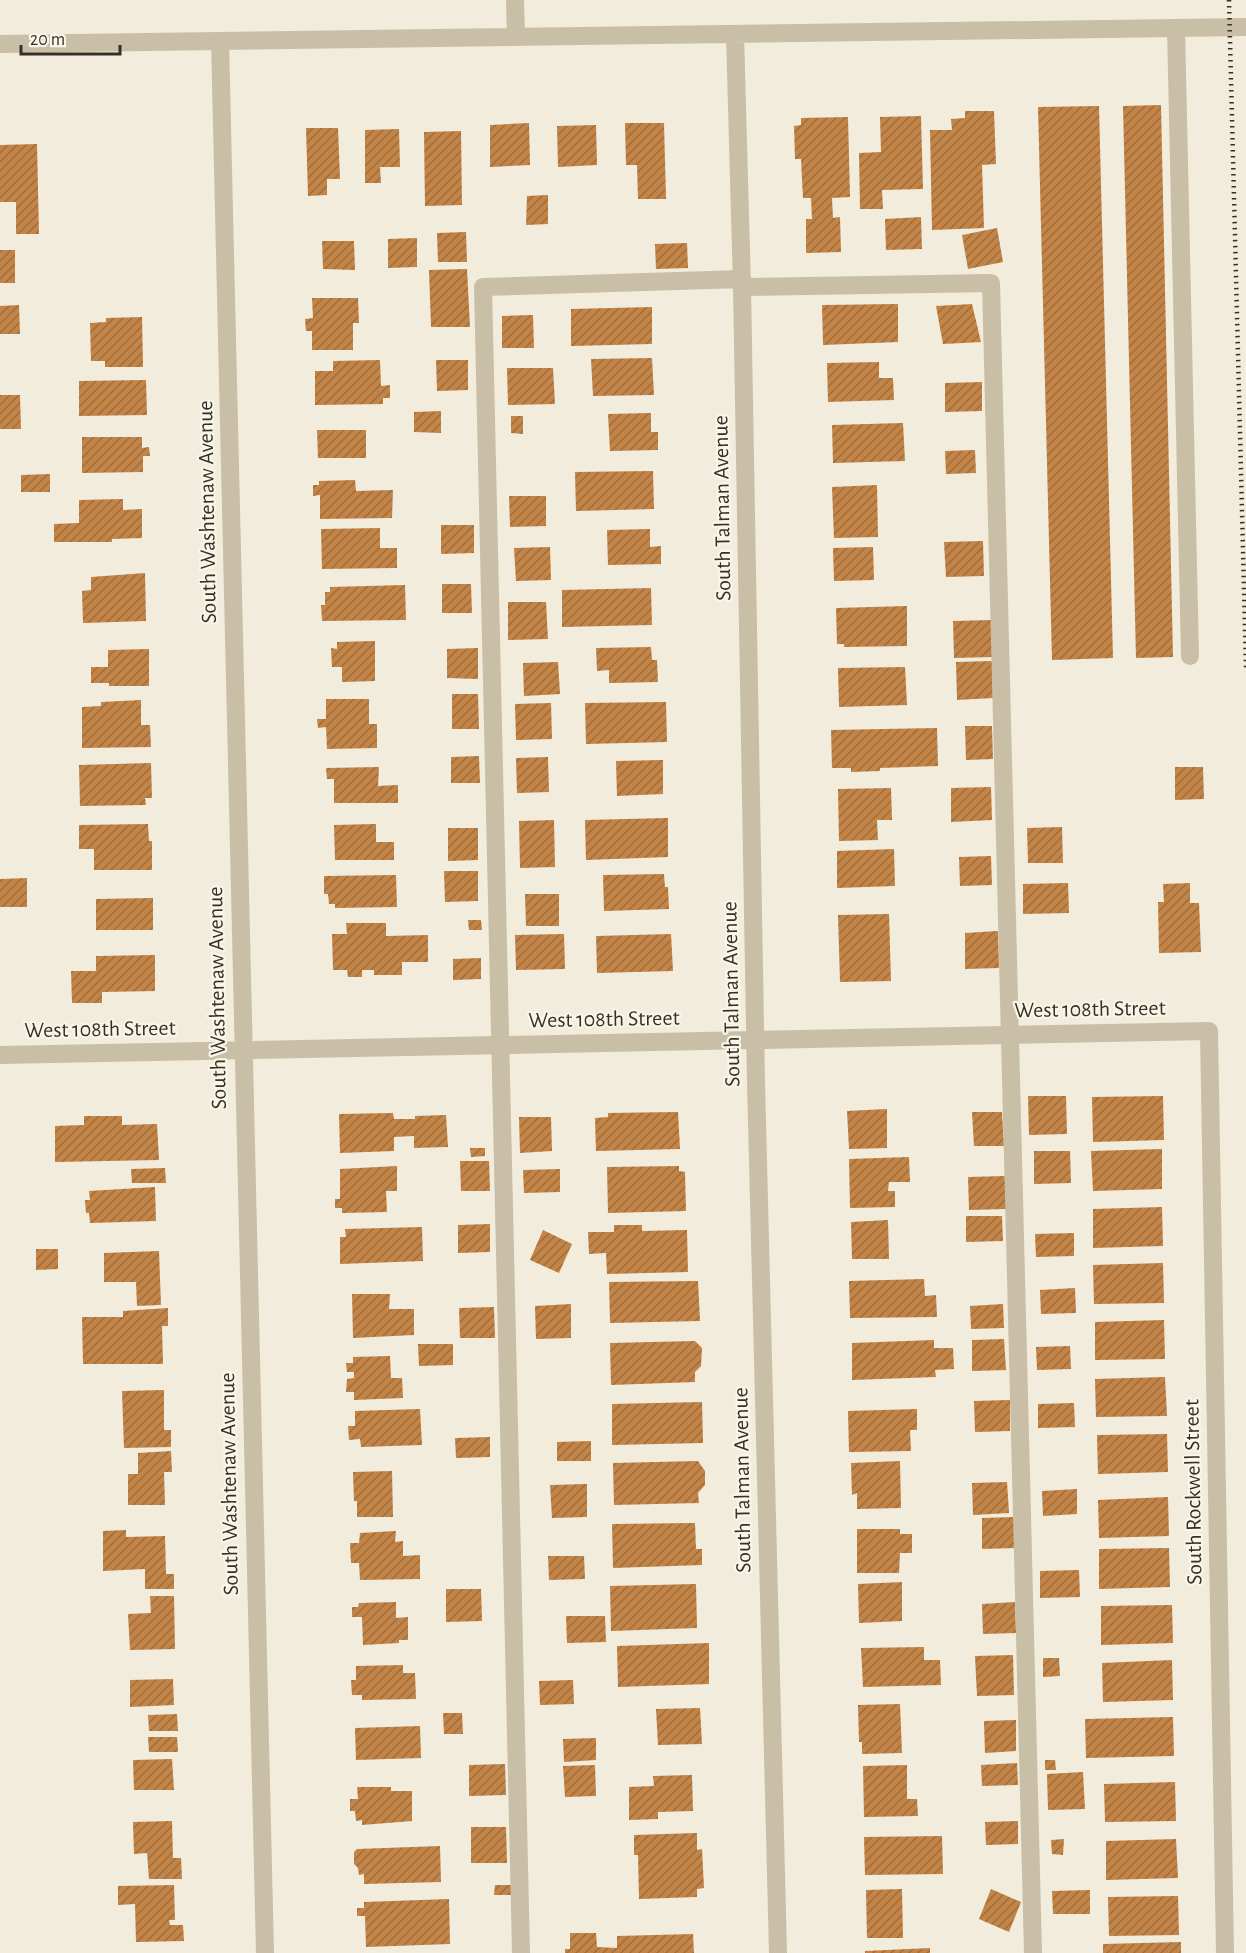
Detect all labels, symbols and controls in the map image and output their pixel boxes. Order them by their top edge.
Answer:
scale bar [21,18,120,56]
text: 20 m [30,31,65,49]
street label: South Washtenaw Avenue [194,400,220,624]
street label: South Talman Avenue [709,415,735,601]
street label: South Washtenaw Avenue [204,886,230,1110]
street label: South Talman Avenue [718,901,744,1087]
street label: West 108th Street [1014,997,1166,1021]
street label: West 108th Street [528,1007,680,1031]
street label: West 108th Street [24,1017,176,1041]
street label: South Washtenaw Avenue [216,1372,242,1596]
street label: South Talman Avenue [729,1387,755,1573]
street label: South Rockwell Street [1180,1399,1206,1585]

